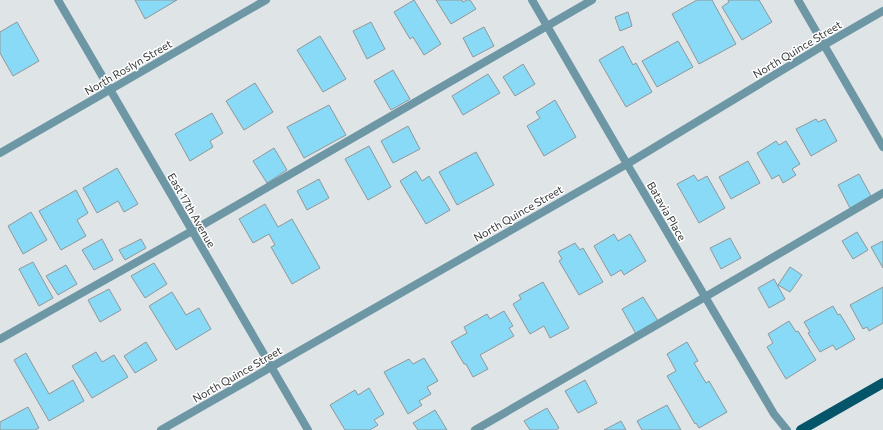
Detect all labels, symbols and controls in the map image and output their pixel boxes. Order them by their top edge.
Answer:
street label: North Quince Street [750,17,844,81]
street label: North Roslyn Street [82,36,174,97]
street label: East 17th Avenue [165,170,219,250]
street label: Batavia Place [645,179,689,243]
street label: North Quince Street [471,182,565,244]
street label: North Quince Street [190,343,284,405]

